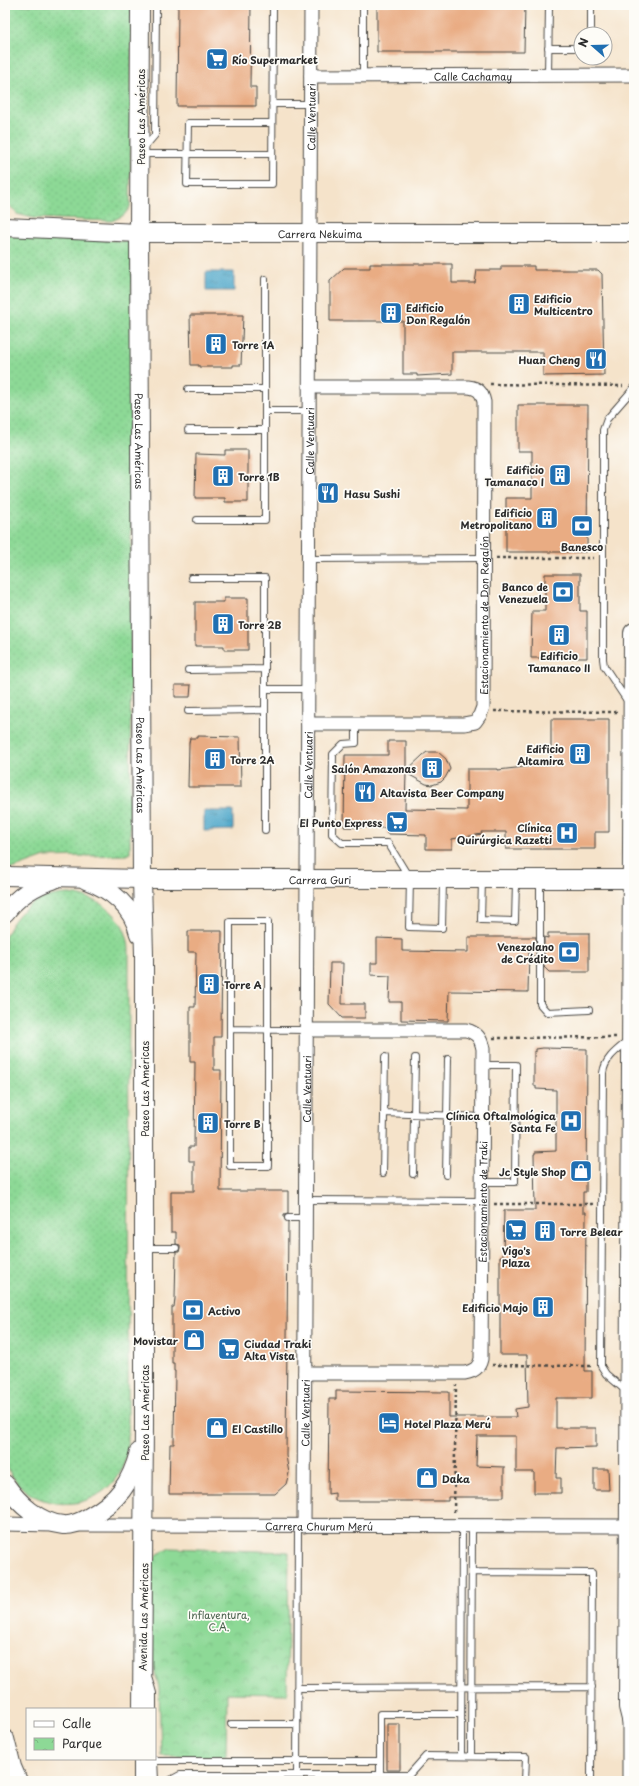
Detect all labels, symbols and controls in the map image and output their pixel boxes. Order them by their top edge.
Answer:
north arrow [573,26,613,66]
text: N [574,35,593,49]
supermarket icon: Río Supermarket [204,46,230,72]
place label: Río Supermarket [232,52,318,67]
street label: Calle Cachamay [434,68,513,83]
street label: Paseo Las Américas [133,69,148,165]
street label: Calle Ventuari [303,83,318,151]
street label: Carrera Nekuima [278,226,363,241]
building icon: Edificio Multicentro [506,291,532,317]
place label: Edificio Multicentro [534,291,593,318]
building icon: Edificio Don Regalón [378,300,404,326]
place label: Edificio Don Regalón [406,300,470,327]
building icon: Torre 1A [203,331,229,357]
place label: Torre 1A [232,337,275,352]
restaurant icon: Huan Cheng [583,346,609,372]
place label: Huan Cheng [518,352,580,367]
street label: Paseo Las Américas [132,393,148,490]
street label: Calle Ventuari [301,407,317,475]
place label: Edificio Tamanaco I [484,462,544,489]
building icon: Edificio Tamanaco I [547,462,573,488]
building icon: Torre 1B [210,463,236,489]
place label: Torre 1B [238,469,280,484]
restaurant icon: Hasu Sushi [315,480,341,506]
place label: Hasu Sushi [344,486,400,501]
place label: Edificio Metropolitano [461,505,532,532]
building icon: Edificio Metropolitano [534,505,560,531]
bank icon: Banesco [569,513,595,539]
street label: Estacionamiento de Don Regalón [476,536,491,695]
place label: Banesco [561,539,603,554]
place label: Banco de Venezuela [499,579,549,606]
bank icon: Banco de Venezuela [550,579,576,605]
building icon: Torre 2B [210,611,236,637]
place label: Torre 2B [238,617,282,632]
building icon: Edificio Tamanaco II [546,622,572,648]
place label: Edificio Tamanaco II [528,648,590,675]
street label: Paseo Las Américas [134,717,149,814]
street label: Calle Ventuari [300,731,315,799]
place label: Edificio Altamira [517,741,564,768]
building icon: Edificio Altamira [567,741,593,767]
building icon: Torre 2A [202,746,228,772]
place label: Torre 2A [230,752,275,767]
building icon: Salón Amazonas [419,755,445,781]
place label: Salón Amazonas [331,761,416,776]
restaurant icon: Altavista Beer Company [352,779,378,805]
place label: Altavista Beer Company [380,785,504,800]
supermarket icon: El Punto Express [384,809,410,835]
place label: El Punto Express [299,815,382,830]
place label: Clínica Quirúrgica Razetti [457,820,552,847]
hospital icon: Clínica Quirúrgica Razetti [554,820,580,846]
street label: Carrera Guri [289,872,351,887]
place label: Venezolano de Crédito [497,939,554,966]
bank icon: Venezolano de Crédito [556,939,582,965]
building icon: Torre A [196,971,222,997]
place label: Torre A [224,977,262,992]
street label: Paseo Las Américas [137,1041,152,1137]
street label: Calle Ventuari [298,1055,314,1123]
place label: Clínica Oftalmológica Santa Fe [446,1108,557,1135]
hospital icon: Clínica Oftalmológica Santa Fe [558,1108,584,1134]
building icon: Torre B [195,1110,221,1136]
place label: Torre B [224,1116,261,1131]
street label: Estacionamiento de Traki [474,1141,490,1263]
shop icon: Jc Style Shop [568,1158,594,1184]
place label: Jc Style Shop [499,1164,566,1179]
supermarket icon: Vigo's Plaza [503,1217,529,1243]
building icon: Torre Belear [532,1218,558,1244]
place label: Torre Belear [560,1224,624,1239]
place label: Vigo's Plaza [502,1243,530,1270]
building icon: Edificio Majo [530,1294,556,1320]
bank icon: Activo [180,1297,206,1323]
place label: Edificio Majo [462,1300,528,1315]
place label: Activo [207,1303,241,1318]
shop icon: Movistar [181,1327,207,1353]
place label: Movistar [133,1333,179,1348]
supermarket icon: Ciudad Traki Alta Vista [216,1336,242,1362]
place label: Ciudad Traki Alta Vista [244,1336,311,1363]
street label: Paseo Las Américas [137,1365,152,1461]
street label: Calle Ventuari [297,1379,312,1447]
hotel icon: Hotel Plaza Merú [376,1410,402,1436]
shop icon: El Castillo [204,1415,230,1441]
place label: Hotel Plaza Merú [404,1416,491,1431]
place label: El Castillo [232,1421,283,1436]
shop icon: Daka [414,1465,440,1491]
place label: Daka [442,1471,470,1486]
street label: Carrera Churum Merú [265,1518,373,1533]
street label: Avenida Las Américas [135,1563,151,1671]
park label: Inflaventura, C.A. [188,1607,250,1634]
legend [26,1708,156,1760]
text: Calle [62,1714,92,1732]
text: Parque [62,1734,102,1752]

